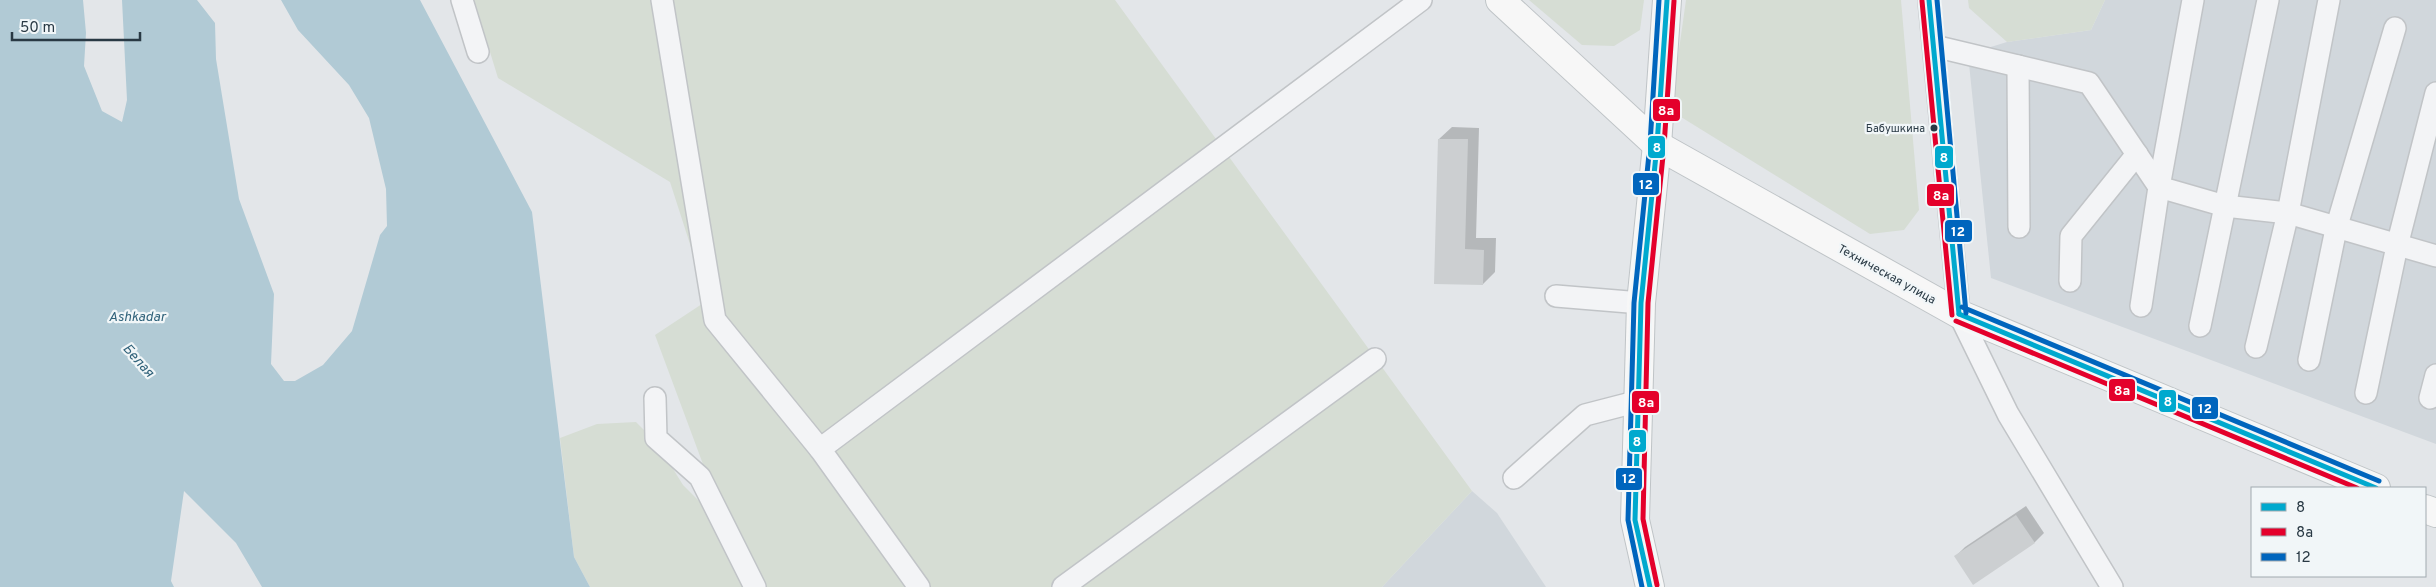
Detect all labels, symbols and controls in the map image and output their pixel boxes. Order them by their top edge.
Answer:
scale bar [12,10,140,42]
text: 50 m [20,19,55,38]
line badge: 8а [1652,98,1681,122]
text: 8а [1658,103,1674,120]
place label: Бабушкина [1866,122,1925,136]
marker: Бабушкина [1929,123,1939,133]
line badge: 8 [1647,135,1666,159]
text: 8 [1653,140,1661,157]
line badge: 8 [1934,145,1954,169]
text: 8 [1940,150,1948,167]
line badge: 12 [1632,172,1660,196]
text: 12 [1639,177,1653,194]
line badge: 8а [1926,183,1955,207]
text: 8а [1933,188,1949,205]
line badge: 12 [1944,219,1973,243]
text: 12 [1951,224,1965,241]
street label: Техническая улица [1835,241,1938,308]
water label: Ashkadar [108,309,167,326]
water label: Белая [119,341,158,382]
line badge: 8а [2108,378,2136,402]
text: 8а [2114,383,2130,400]
line badge: 8 [2158,389,2177,413]
line badge: 8а [1631,390,1660,414]
text: 8 [2164,394,2172,411]
text: 8а [1638,395,1654,412]
line badge: 12 [2191,396,2219,420]
text: 12 [2198,401,2212,418]
line badge: 8 [1628,429,1647,453]
text: 8 [1633,434,1641,451]
line badge: 12 [1615,467,1643,491]
text: 12 [1622,471,1636,488]
legend [2251,487,2426,577]
text: 8 [2296,499,2305,518]
text: 8а [2296,524,2313,543]
text: 12 [2296,549,2311,568]

